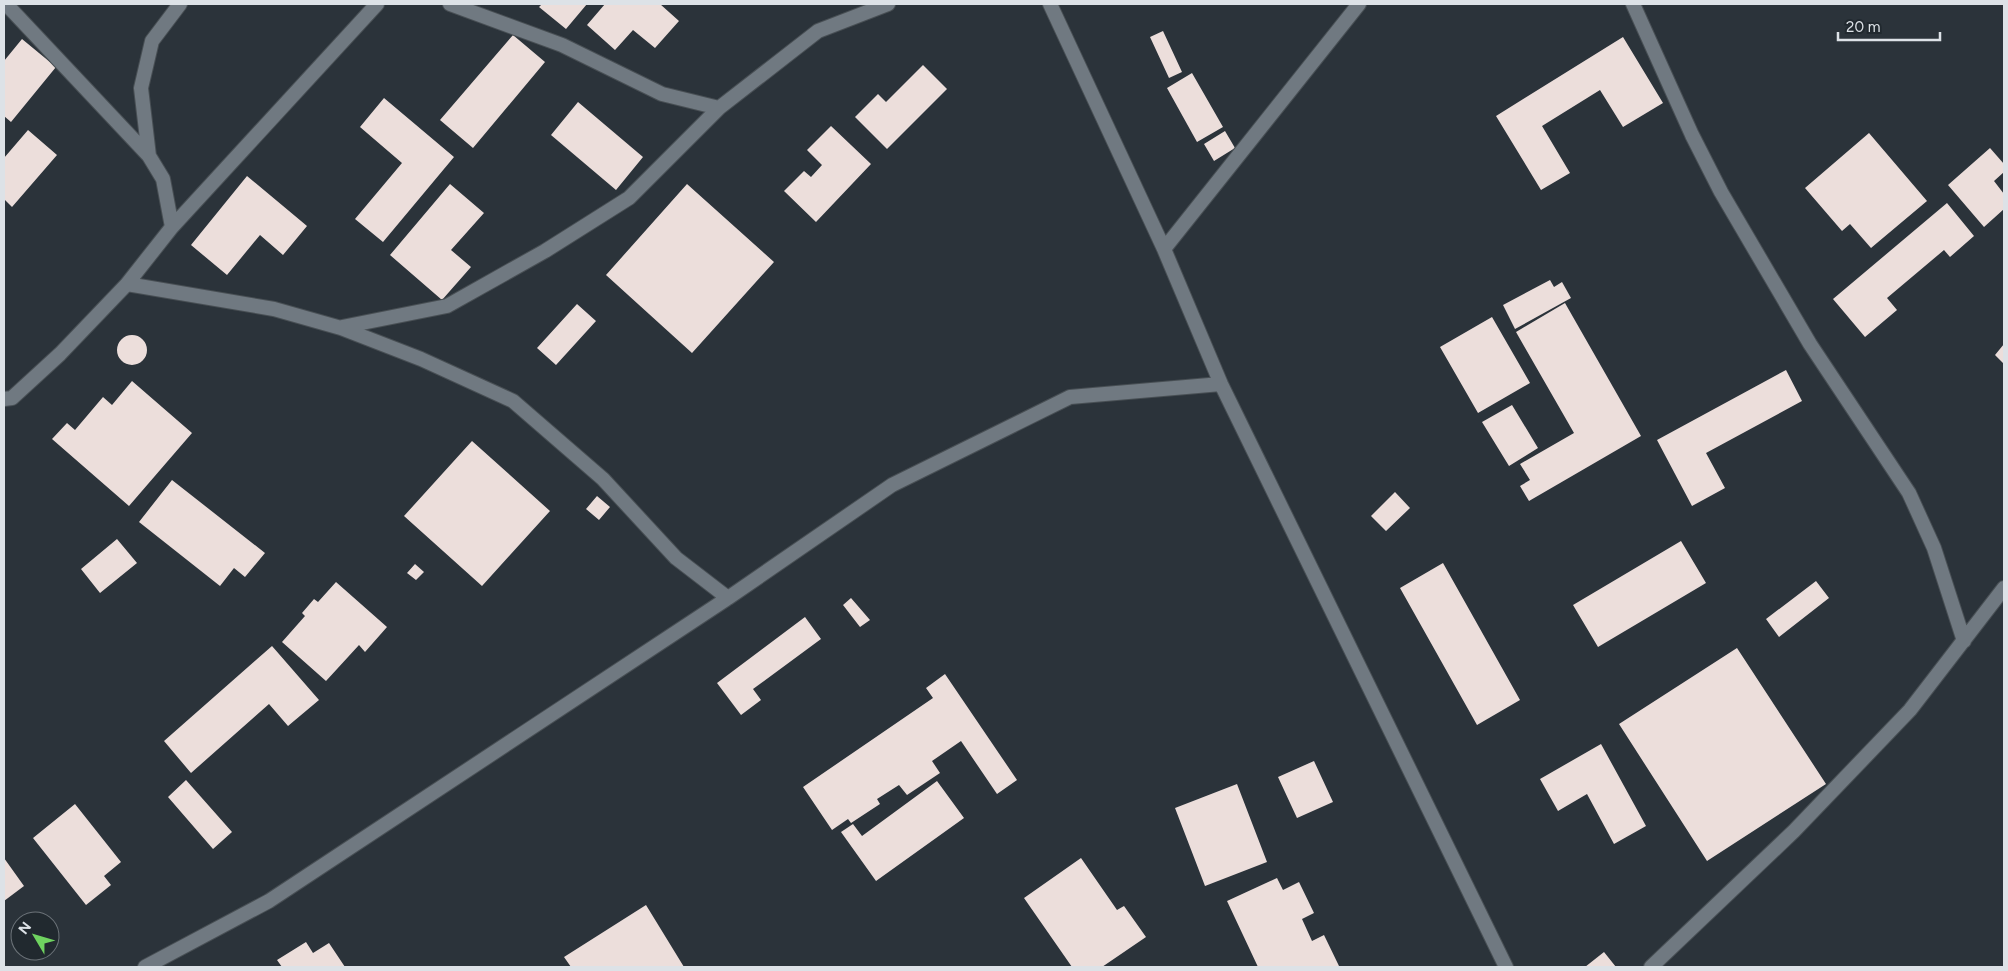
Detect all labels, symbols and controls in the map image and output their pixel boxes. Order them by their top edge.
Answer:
scale bar [1838,10,1940,42]
text: 20 m [1846,18,1880,36]
north arrow [10,911,60,961]
text: N [15,919,35,938]

